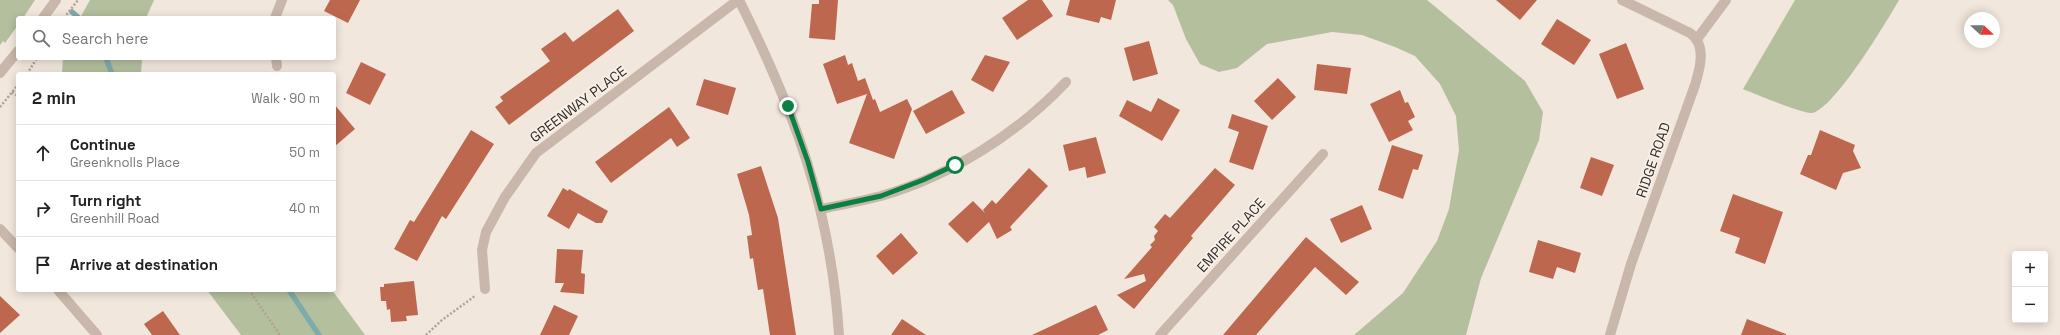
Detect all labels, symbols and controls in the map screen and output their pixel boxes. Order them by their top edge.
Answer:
north arrow [1964,12,2000,48]
search box [16,16,336,60]
icon: search [30,27,52,49]
text: Search here [62,29,148,48]
street label: GREENWAY PLACE [526,62,630,146]
text: 2 min [32,87,76,109]
text: Walk · 90 m [251,90,320,107]
route end [779,97,797,115]
street label: RIDGE ROAD [1632,120,1674,200]
text: Continue [70,135,136,154]
icon: ahead [32,142,54,164]
text: 50 m [289,144,320,161]
text: Greenknolls Place [70,154,180,171]
route start [946,156,964,174]
text: Turn right [70,191,141,210]
street label: EMPIRE PLACE [1193,194,1269,276]
icon: right [32,198,54,220]
text: 40 m [289,200,320,217]
text: Greenhill Road [70,210,159,227]
map controls [2012,251,2048,323]
button: + [2012,251,2048,287]
icon: arrive [32,254,54,276]
text: Arrive at destination [70,255,218,274]
button: − [2012,287,2048,323]

